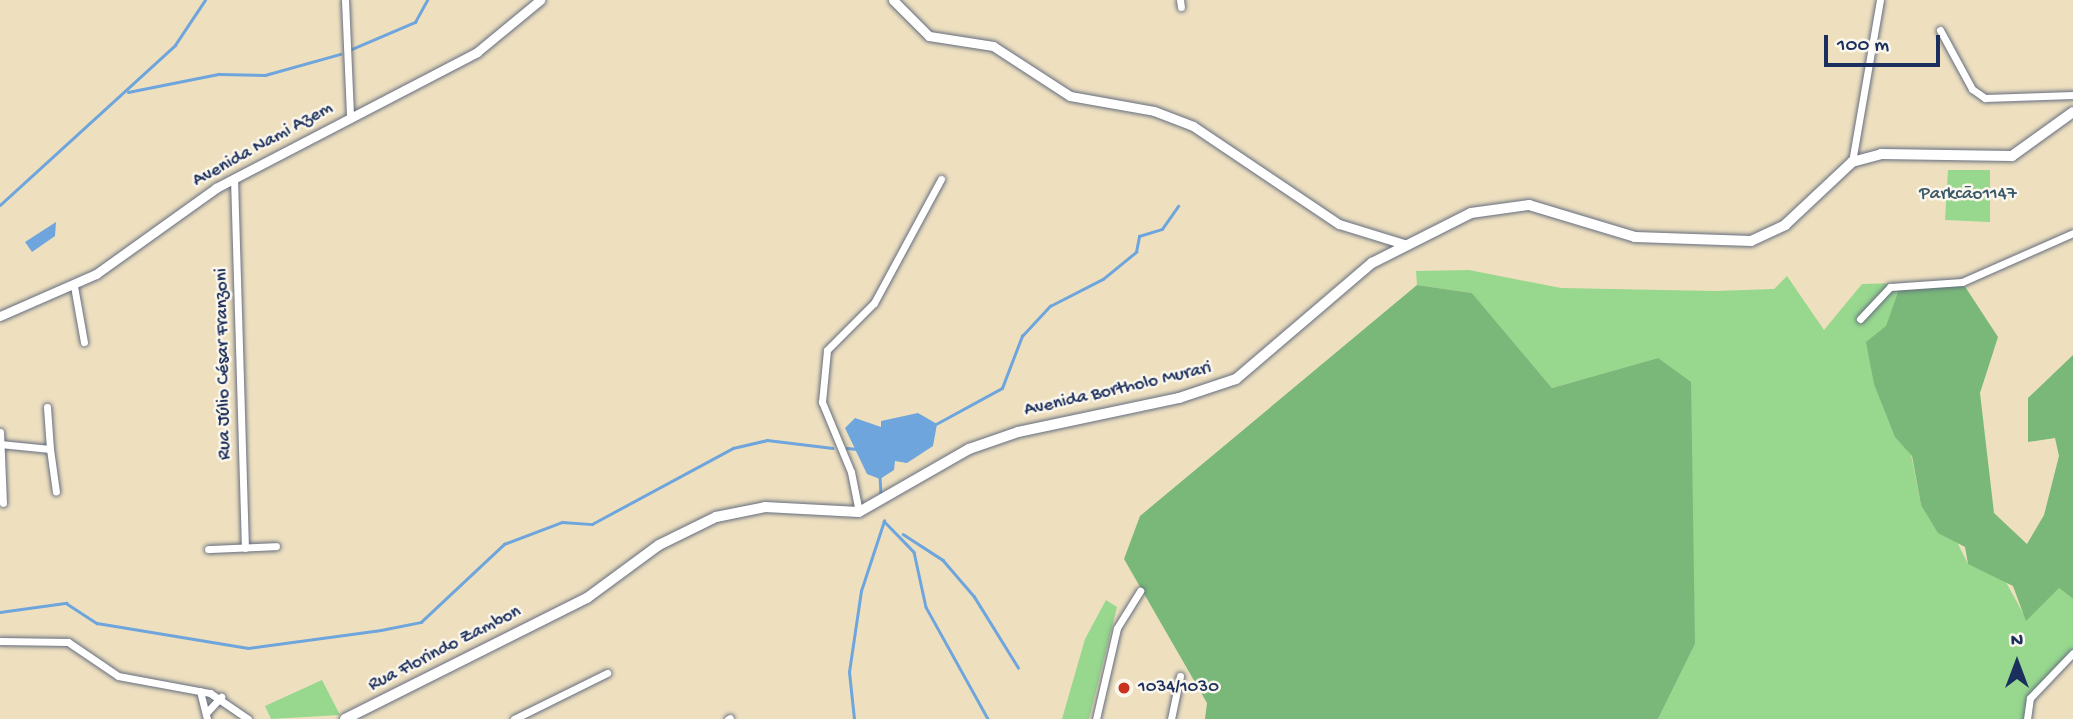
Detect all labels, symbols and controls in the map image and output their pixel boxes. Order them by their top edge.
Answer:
scale bar [1828,21,1944,65]
text: 100 m [1837,34,1889,59]
street label: Avenida Nami Azem [189,97,337,193]
park label: Parkcão1147 [1919,184,2017,206]
street label: Rua Júlio César Franzoni [211,268,237,460]
street label: Avenida Bortholo Murari [1022,357,1214,423]
street label: Rua Florindo Zambon [365,601,525,697]
north arrow [1982,628,2052,698]
text: N [2011,630,2023,653]
place label: 1034/1030 [1138,677,1219,699]
marker: 1034/1030 [1116,680,1132,696]

